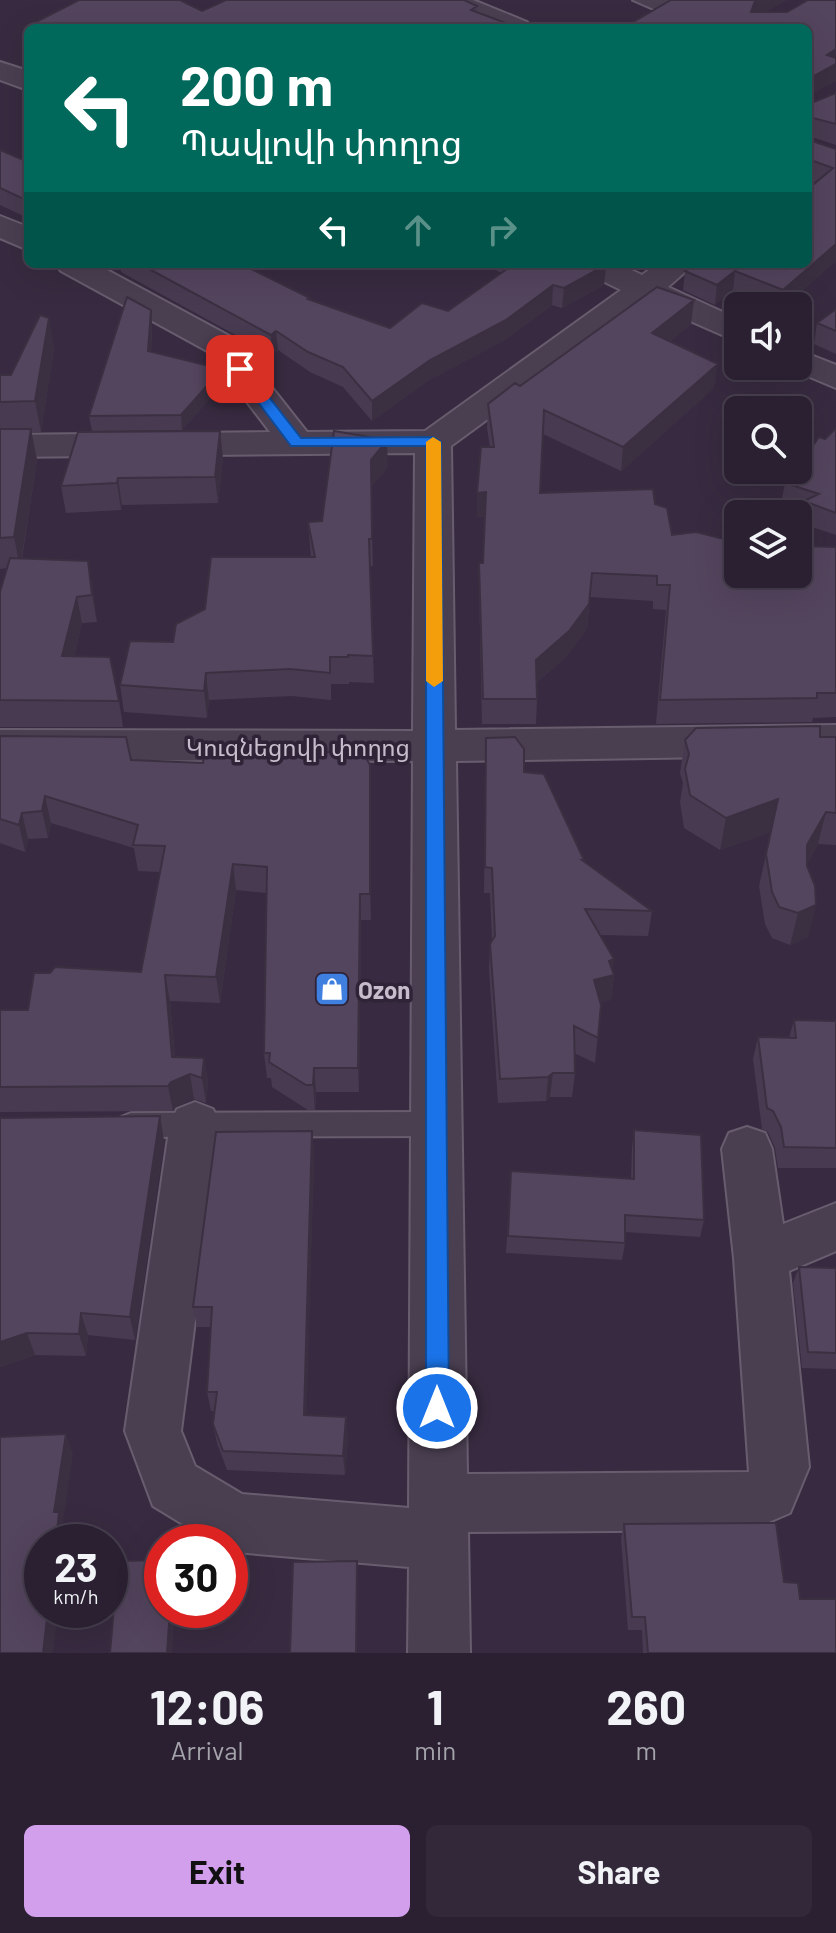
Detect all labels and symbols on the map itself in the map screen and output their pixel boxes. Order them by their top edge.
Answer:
pin [206,335,274,403]
street label: Կուզնեցովի փողոց [186,732,410,762]
shop icon: Ozon [313,970,351,1008]
place label: Ozon [358,975,410,1004]
position arrow [395,1366,479,1450]
speed limit sign: 30 [144,1524,248,1628]

